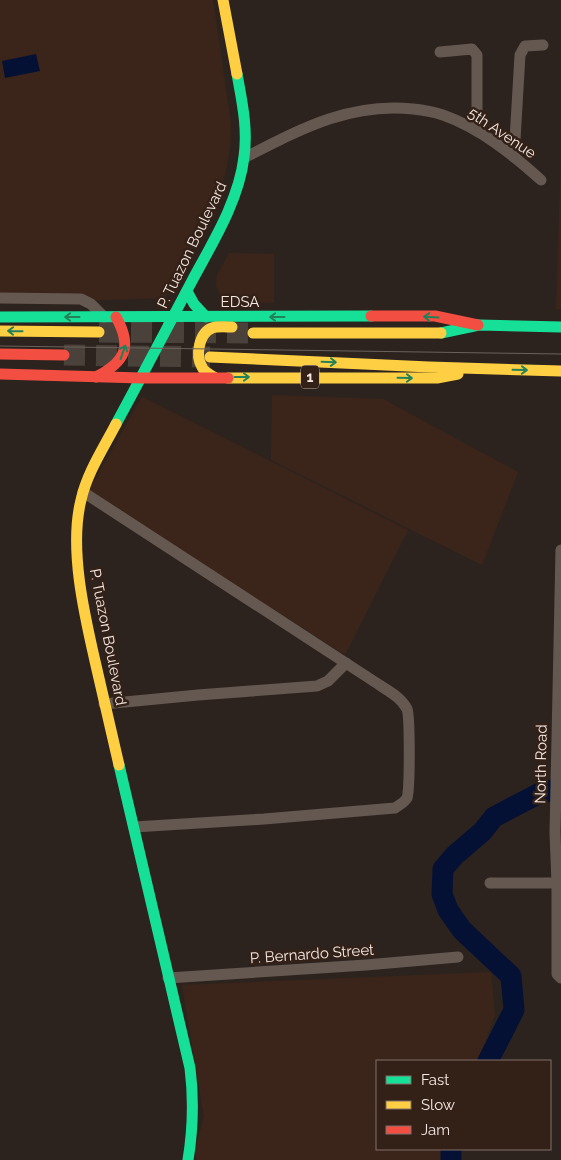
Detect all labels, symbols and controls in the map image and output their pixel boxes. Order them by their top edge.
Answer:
street label: 5th Avenue [465,104,539,162]
street label: P. Tuazon Boulevard [153,179,231,311]
street label: EDSA [221,293,259,311]
one-way arrow [65,312,81,322]
one-way arrow [269,312,285,322]
one-way arrow [423,312,439,321]
one-way arrow [8,326,24,336]
one-way arrow [119,345,128,360]
one-way arrow [320,357,337,367]
one-way arrow [511,365,527,375]
road number: 1 [301,366,319,388]
one-way arrow [234,372,250,382]
one-way arrow [397,373,413,382]
street label: P. Tuazon Boulevard [86,567,130,707]
street label: North Road [531,724,551,804]
street label: P. Bernardo Street [249,941,375,967]
legend [376,1060,551,1150]
text: Fast [421,1071,449,1089]
text: Slow [421,1096,455,1114]
text: Jam [421,1121,450,1139]

